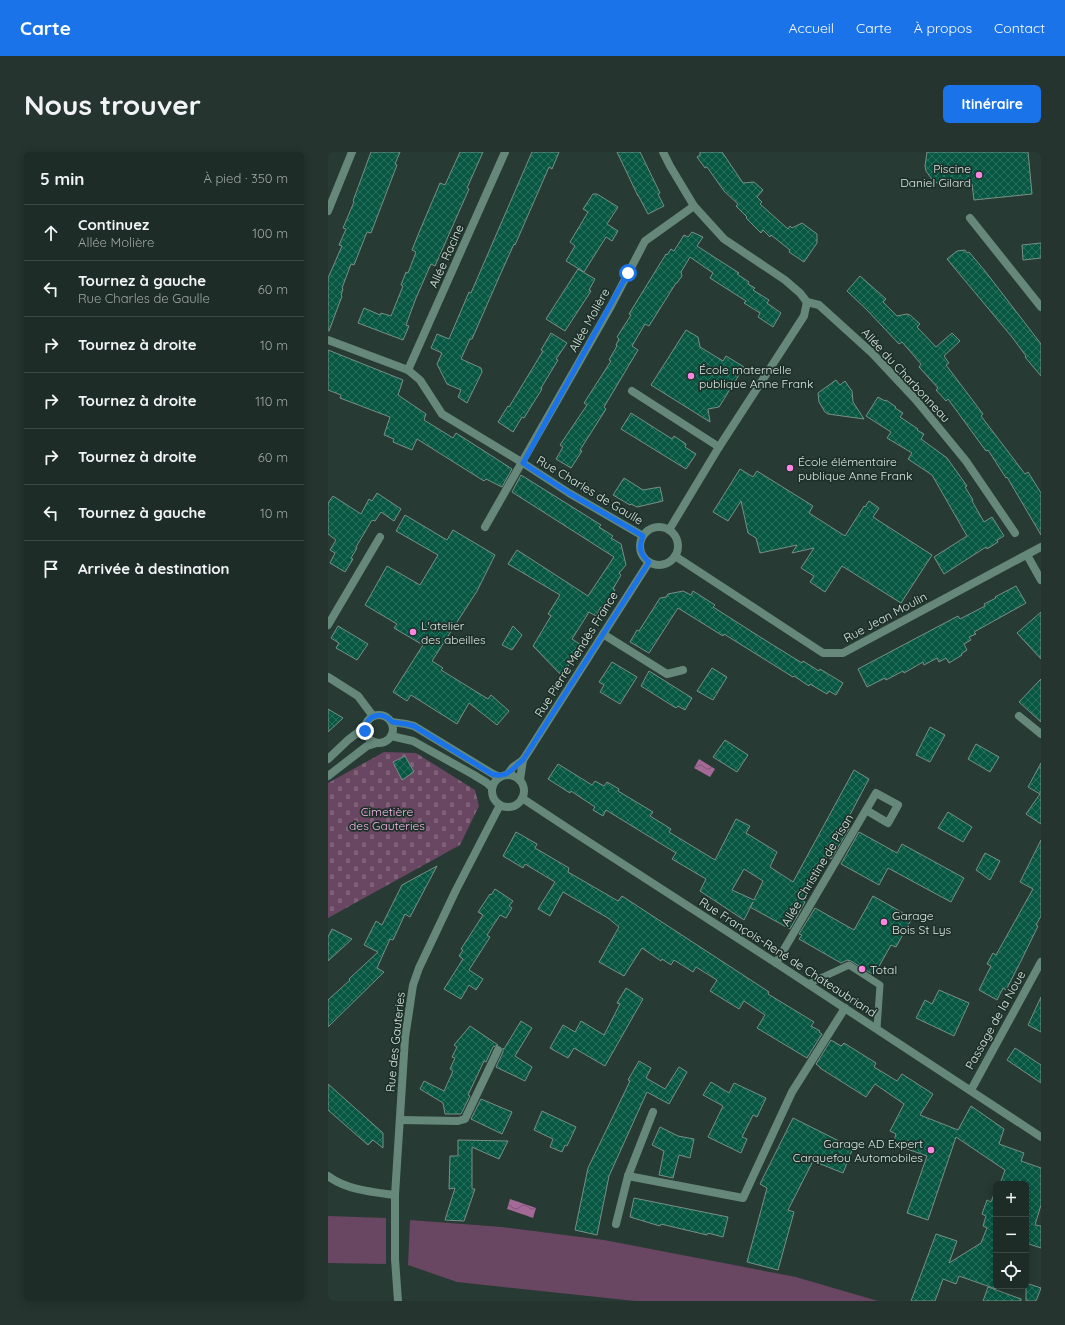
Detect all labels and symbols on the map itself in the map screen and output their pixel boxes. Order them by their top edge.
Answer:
place label: Piscine Daniel Gilard [900,161,971,190]
marker: Piscine Daniel Gilard [974,170,984,180]
street label: Allée Racine [425,222,467,290]
route start [619,264,637,282]
street label: Allée Molière [565,285,613,354]
street label: Allée du Charbonneau [858,325,954,425]
place label: École maternelle publique Anne Frank [699,362,813,391]
marker: École maternelle publique Anne Frank [686,371,696,381]
street label: Rue Charles de Gaulle [534,452,646,528]
place label: École élémentaire publique Anne Frank [798,454,912,483]
marker: École élémentaire publique Anne Frank [785,463,795,473]
street label: Rue Pierre Mendès France [531,588,621,720]
street label: Rue Jean Moulin [841,589,929,645]
place label: L'atelier des abeilles [421,618,486,647]
marker: L'atelier des abeilles [408,627,418,637]
route end [356,722,374,740]
park label: Cimetière des Gauteries [349,804,425,833]
street label: Allée Christine de Pisan [778,811,856,929]
street label: Rue François-René de Chateaubriand [697,894,879,1020]
place label: Garage Bois St Lys [892,908,951,937]
marker: Garage Bois St Lys [879,917,889,927]
place label: Total [870,962,897,977]
marker: Total [857,964,867,974]
street label: Passage de la Noue [962,968,1028,1072]
street label: Rue des Gauteries [382,991,408,1093]
place label: Garage AD Expert Carquefou Automobiles [793,1136,923,1165]
marker: Garage AD Expert Carquefou Automobiles [926,1145,936,1155]

